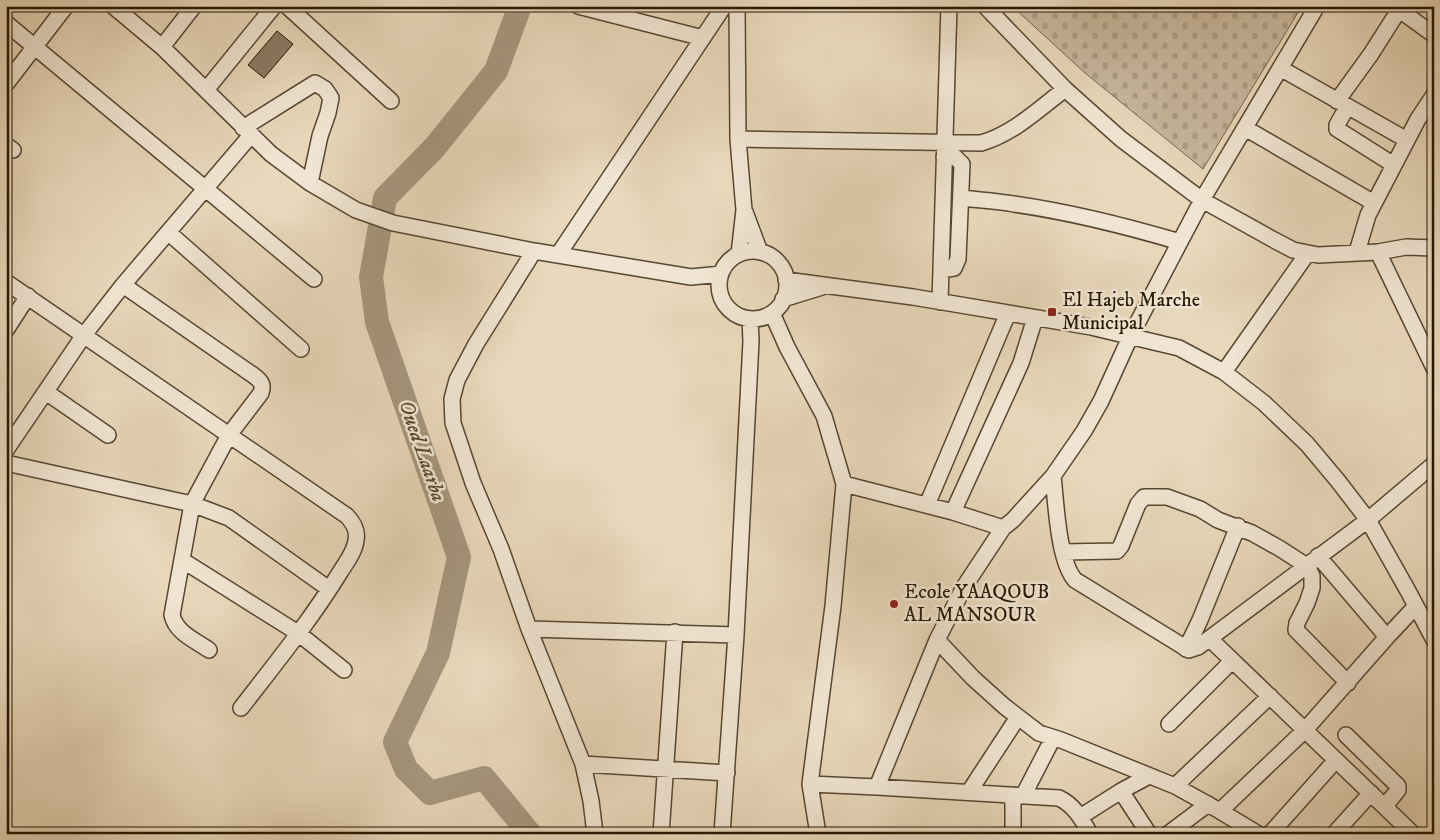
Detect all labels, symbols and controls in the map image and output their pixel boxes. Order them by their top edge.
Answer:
place label: El Hajeb Marche Municipal [1062,288,1200,336]
marker: El Hajeb Marche Municipal [1046,306,1058,318]
water label: Oued Laarba [393,397,451,505]
place label: Ecole YAAQOUB AL MANSOUR [904,580,1049,628]
marker: Ecole YAAQOUB AL MANSOUR [888,598,900,610]

